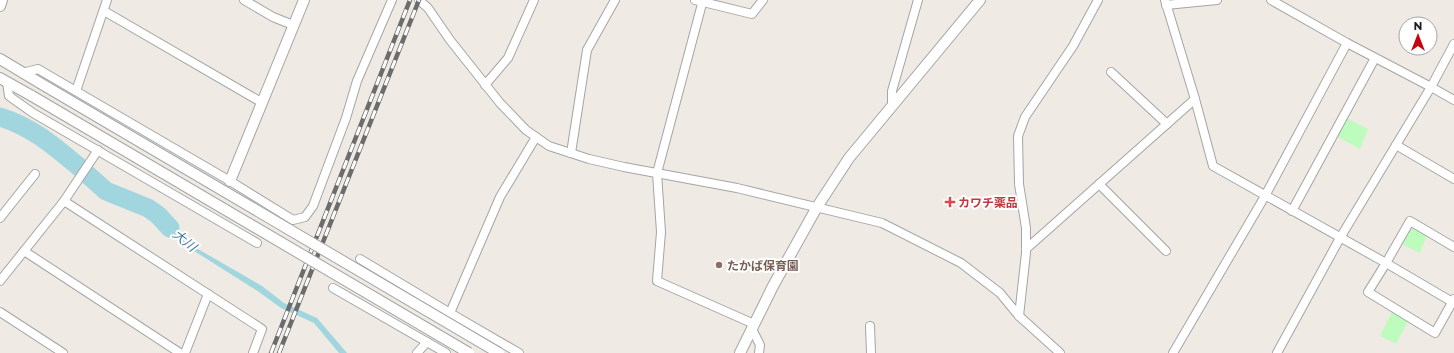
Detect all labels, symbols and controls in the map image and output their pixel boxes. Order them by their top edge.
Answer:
north arrow [1398,16,1438,56]
text: N [1414,19,1422,33]
place label: カワチ薬品 [958,195,1018,210]
marker: カワチ薬品 [945,197,955,207]
water label: 大川 [170,226,202,256]
place label: たかば保育園 [727,258,799,273]
marker: たかば保育園 [714,260,724,270]

